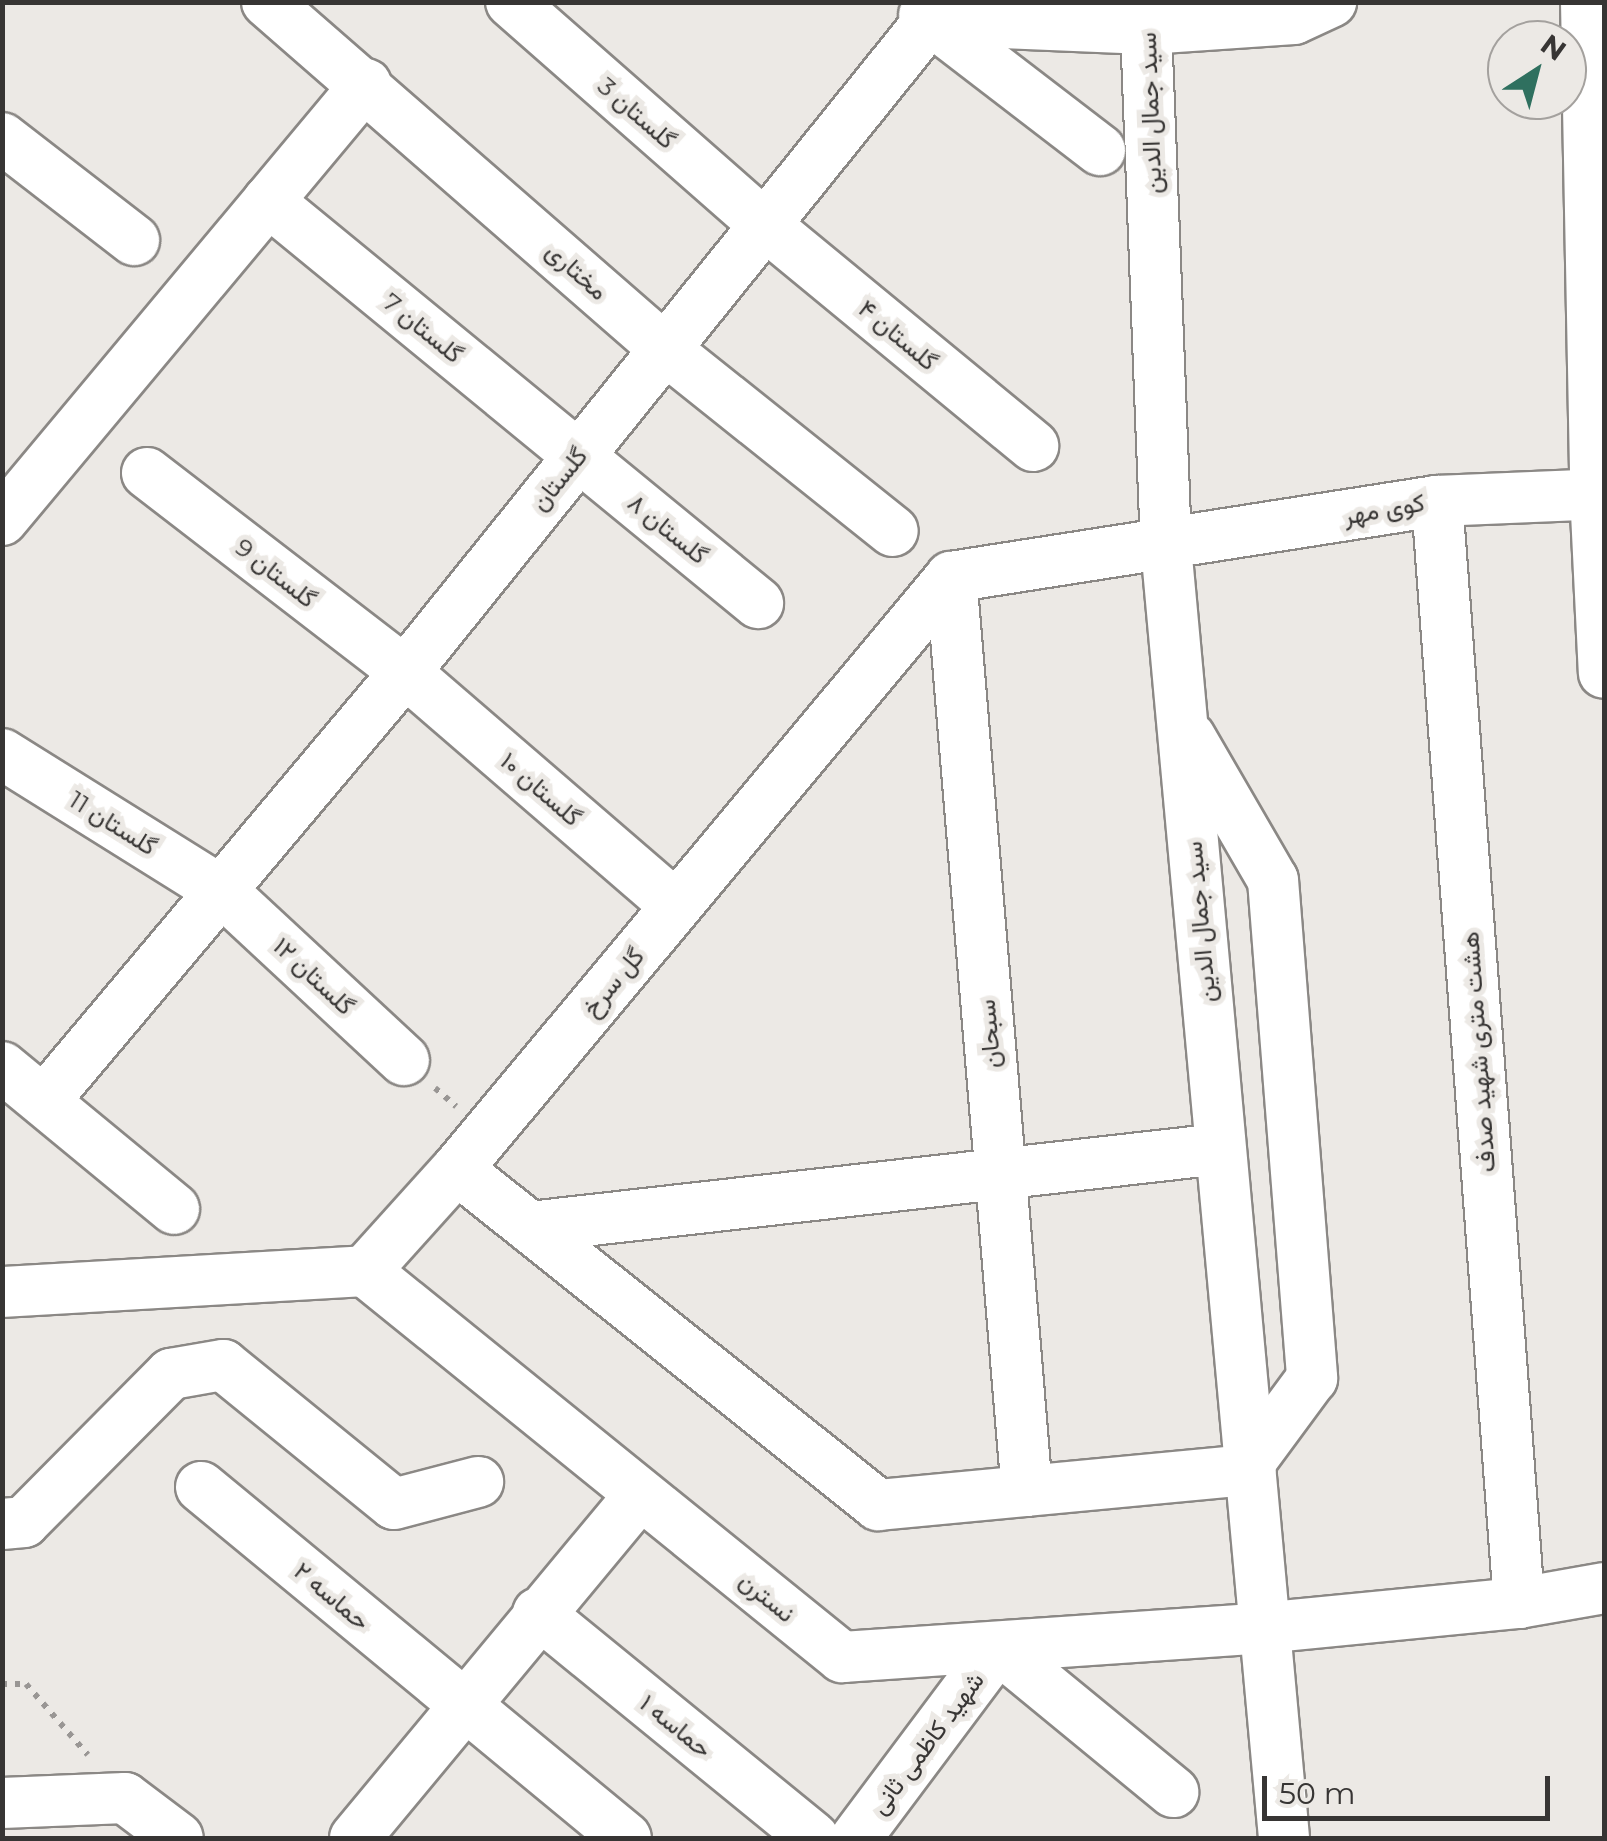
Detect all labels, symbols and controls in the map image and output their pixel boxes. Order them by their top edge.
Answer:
north arrow [1487,20,1587,120]
text: N [1534,27,1573,68]
street label: سید جمال الدین [1132,32,1168,194]
street label: گلستان 3 [592,71,682,155]
street label: مختاری [540,236,614,306]
street label: گلستان 7 [377,287,469,369]
street label: گلستان ۴ [852,293,944,377]
street label: گلستان [524,441,594,517]
street label: کوی مهر [1341,487,1427,531]
street label: گلستان ۸ [622,488,714,570]
street label: گلستان 9 [229,532,323,614]
street label: گلستان ۱۰ [494,746,588,832]
street label: گلستان 11 [64,784,162,862]
street label: سید جمال الدین [1178,840,1222,1004]
street label: گلستان ۱۲ [267,931,361,1021]
street label: هشت متری شهید صدف [1455,931,1501,1173]
street label: گل سرخ [576,942,650,1022]
street label: سبحان [971,998,1007,1070]
street label: حماسه ۲ [288,1556,376,1636]
street label: نسترن [733,1566,801,1628]
street label: شهید کاظمی ثانی [864,1666,990,1820]
street label: حماسه ۱ [634,1688,718,1764]
scale bar [1267,1756,1554,1818]
text: 50 m [1279,1775,1356,1812]

